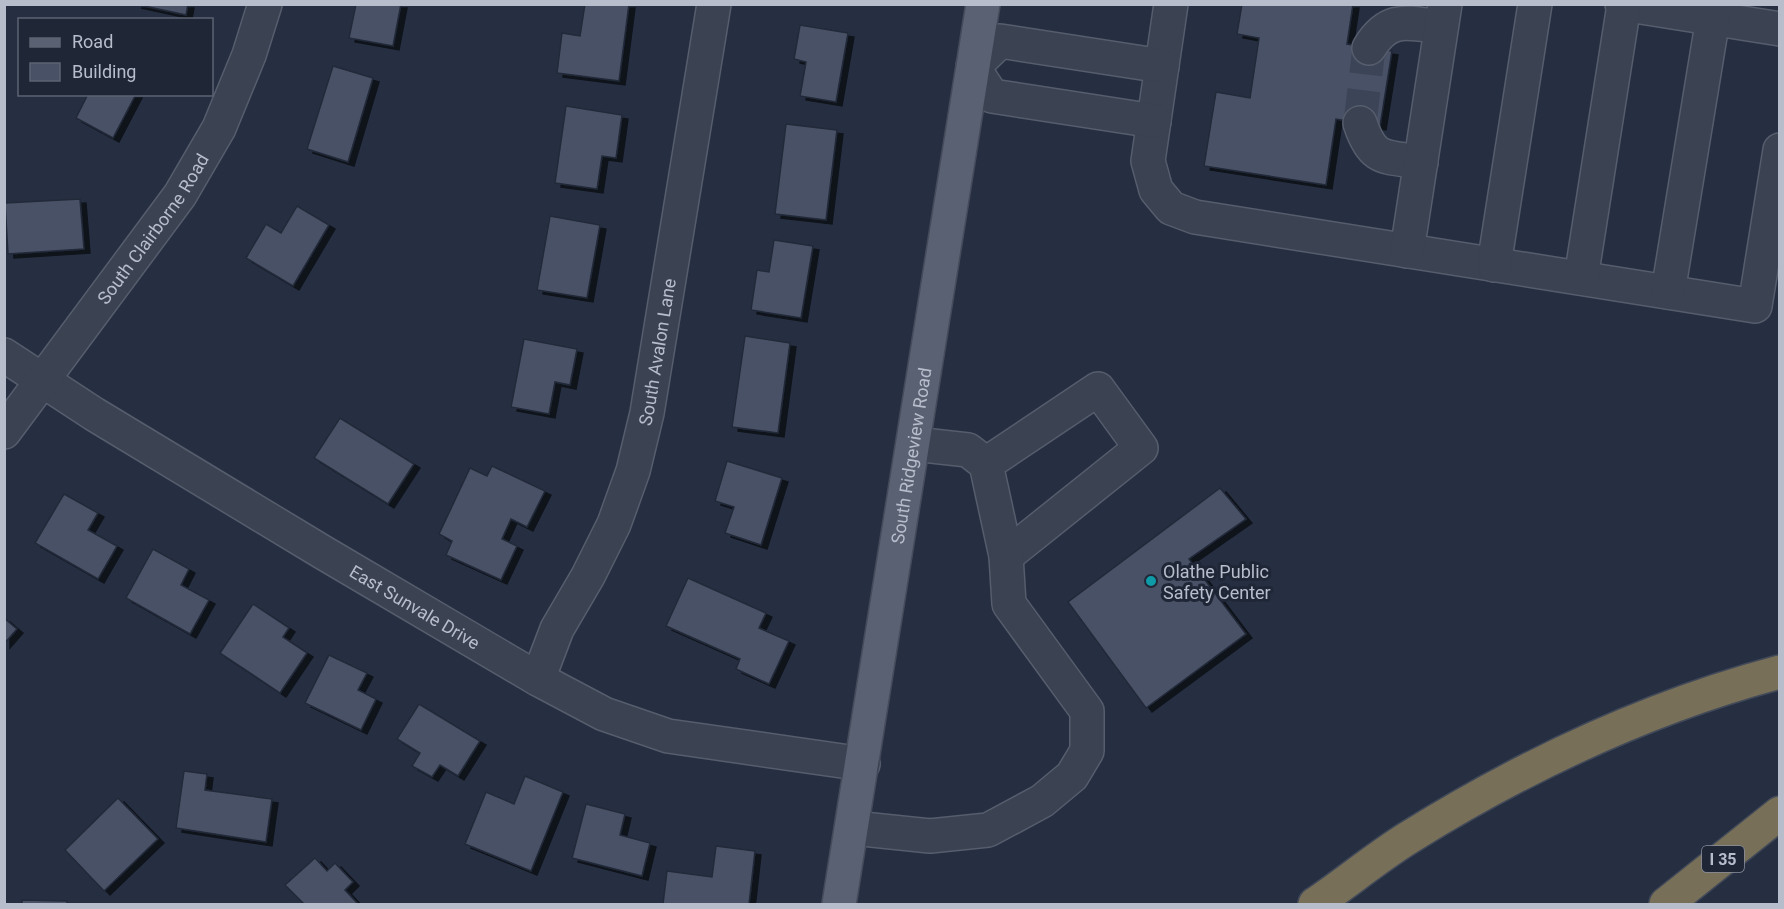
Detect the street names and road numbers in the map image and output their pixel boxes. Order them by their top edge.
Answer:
street label: South Clairborne Road [92,150,212,308]
street label: South Avalon Lane [634,277,679,428]
street label: South Ridgeview Road [886,366,935,545]
street label: East Sunvale Drive [346,560,484,653]
road number: I 35 [1702,846,1744,872]

